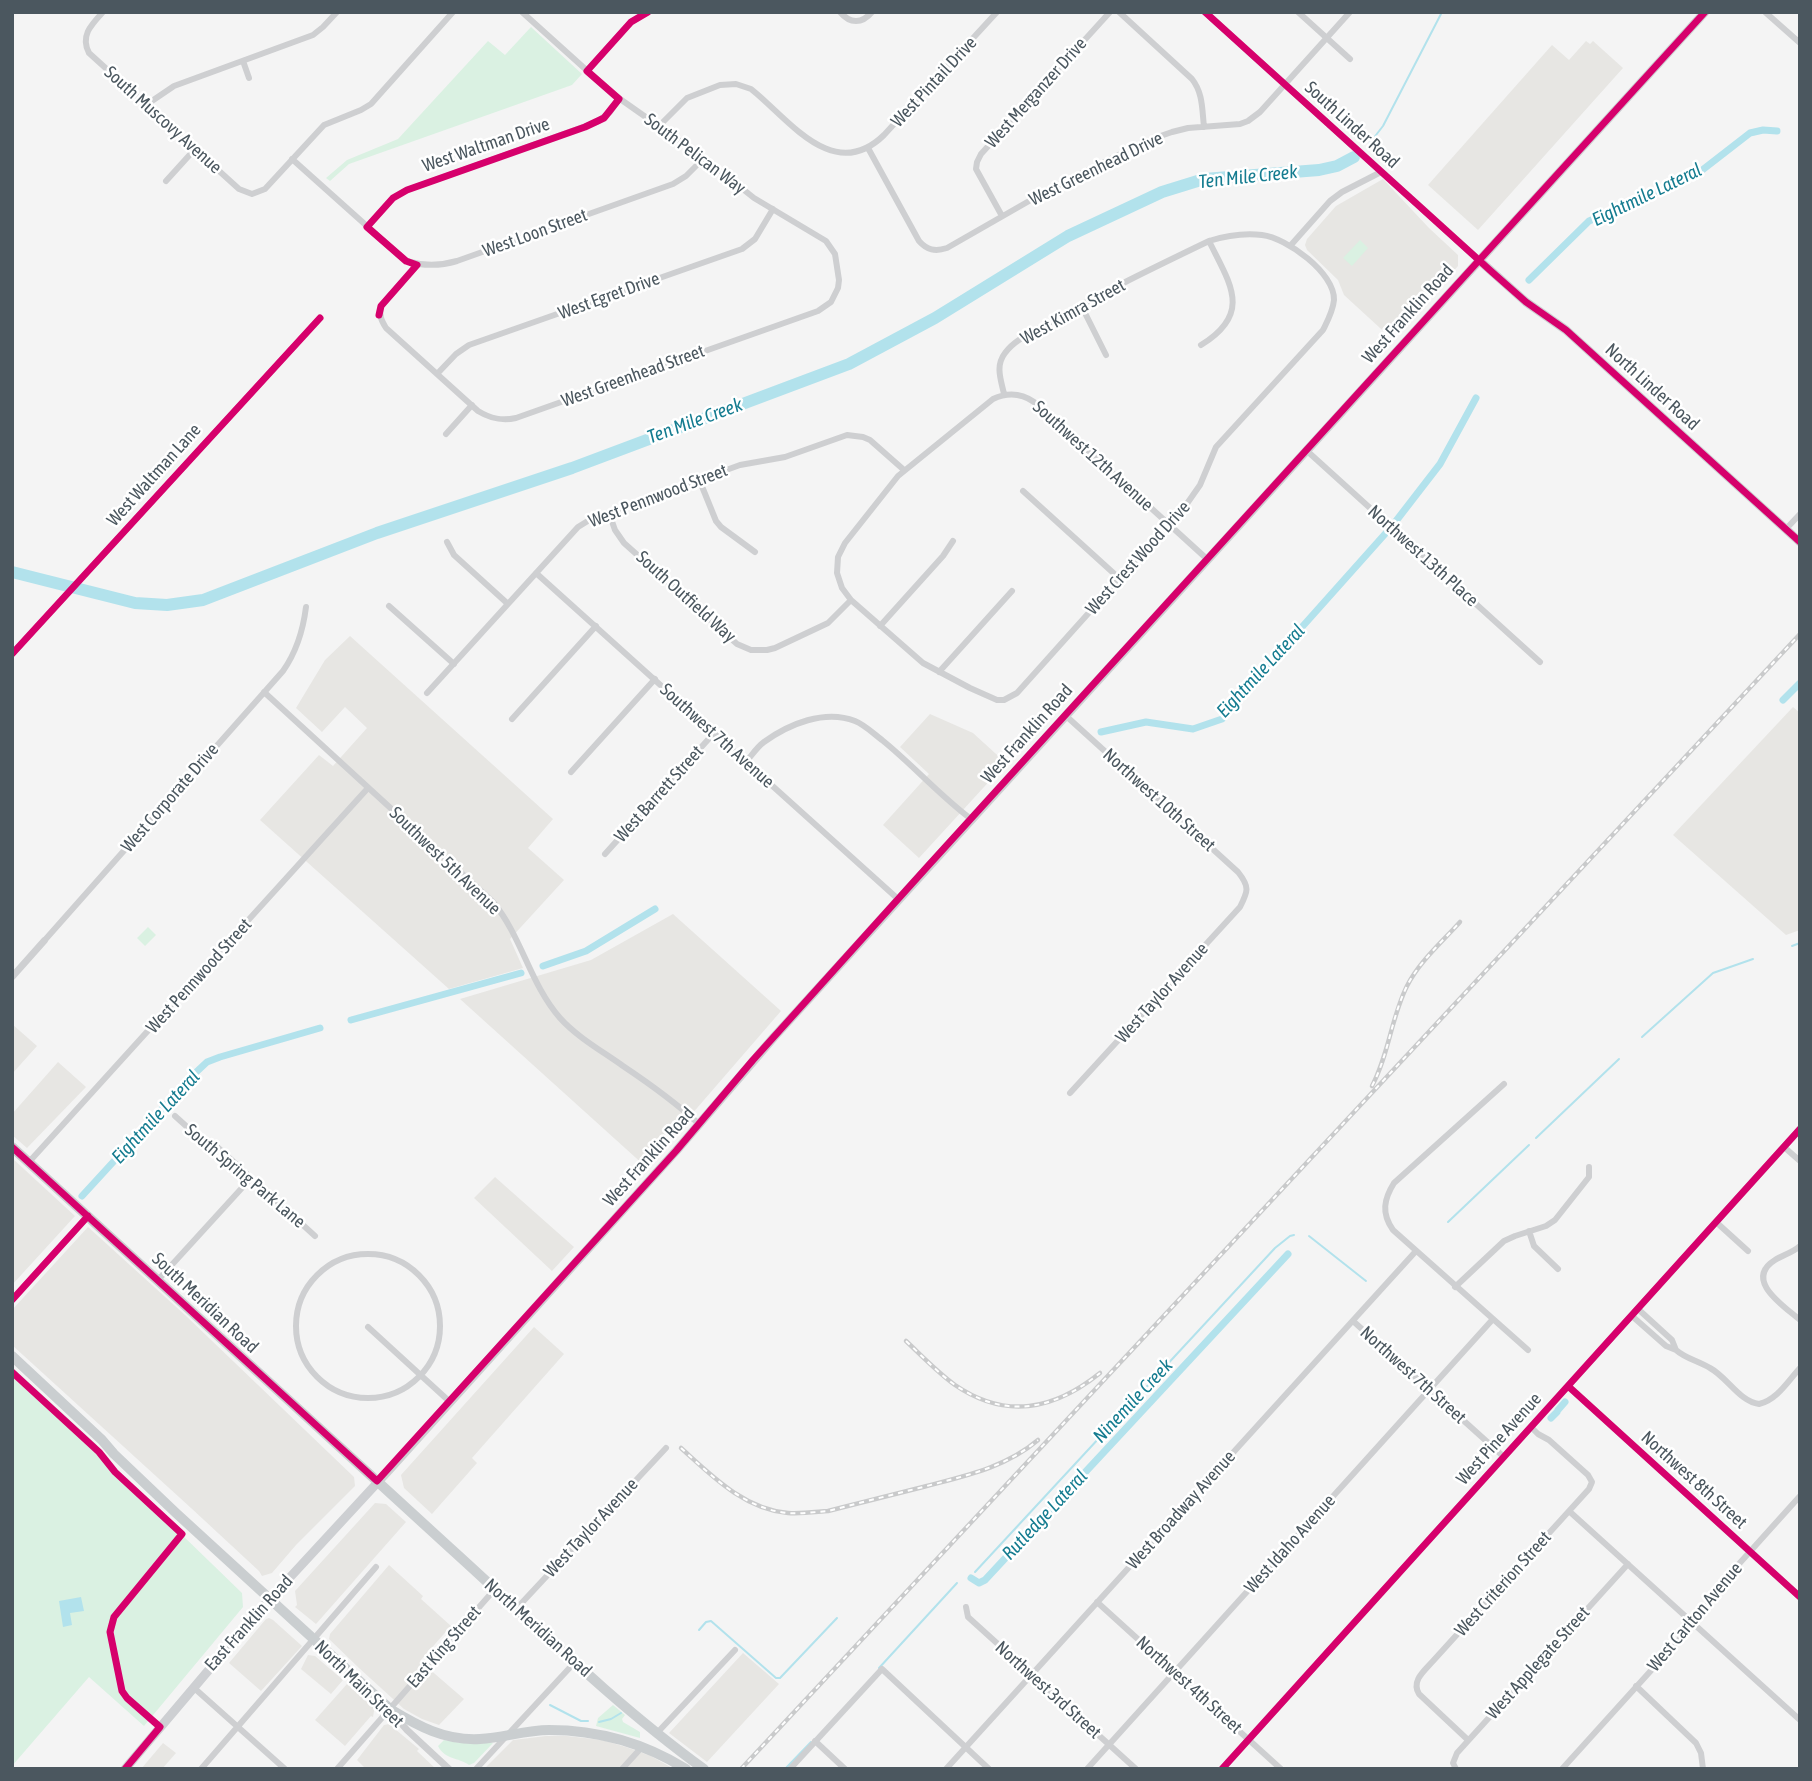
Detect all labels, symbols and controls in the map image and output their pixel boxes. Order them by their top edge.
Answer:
street label: West Pintail Drive [887,32,981,132]
street label: West Merganzer Drive [981,33,1091,153]
street label: South Muscovy Avenue [100,62,226,178]
street label: South Linder Road [1300,77,1404,173]
street label: South Pelican Way [640,109,750,199]
street label: West Waltman Drive [420,113,552,177]
street label: West Greenhead Drive [1026,127,1166,211]
water label: Eightmile Lateral [1588,159,1706,231]
water label: Ten Mile Creek [1197,160,1299,194]
street label: West Loon Street [480,204,590,262]
street label: West Franklin Road [1358,260,1458,368]
street label: West Egret Drive [555,268,663,324]
street label: West Kimra Street [1017,274,1129,350]
street label: North Linder Road [1600,339,1704,435]
street label: West Greenhead Street [559,340,707,412]
water label: Ten Mile Creek [644,393,746,449]
street label: Southwest 12th Avenue [1028,396,1158,516]
street label: West Waltman Lane [102,419,206,531]
street label: West Pennwood Street [586,460,730,532]
street label: West Crest Wood Drive [1081,497,1195,619]
street label: Northwest 13th Place [1363,501,1483,611]
street label: South Outfield Way [632,547,740,647]
water label: Eightmile Lateral [1212,620,1310,722]
street label: Southwest 7th Avenue [656,679,778,793]
street label: West Franklin Road [977,680,1077,788]
street label: West Corporate Drive [117,739,223,857]
street label: West Barrett Street [610,741,708,847]
street label: Northwest 10th Street [1098,744,1220,856]
street label: Southwest 5th Avenue [385,803,505,919]
street label: West Pennwood Street [142,914,256,1038]
street label: West Taylor Avenue [1111,938,1213,1048]
water label: Eightmile Lateral [107,1066,205,1168]
street label: West Franklin Road [599,1103,699,1211]
street label: South Spring Park Lane [180,1119,310,1233]
street label: South Meridian Road [147,1248,263,1358]
street label: Northwest 7th Street [1356,1322,1470,1428]
water label: Ninemile Creek [1088,1354,1178,1448]
street label: West Pine Avenue [1452,1388,1546,1490]
street label: Northwest 8th Street [1637,1427,1751,1533]
street label: West Broadway Avenue [1122,1446,1240,1574]
water label: Rutledge Lateral [997,1465,1093,1565]
street label: West Taylor Avenue [540,1474,642,1582]
street label: West Idaho Avenue [1240,1490,1340,1598]
street label: West Criterion Street [1450,1527,1556,1641]
street label: West Carlton Avenue [1643,1558,1747,1676]
street label: East Franklin Road [200,1571,298,1675]
street label: North Meridian Road [480,1574,596,1682]
street label: East King Street [403,1602,485,1692]
street label: West Applegate Street [1482,1602,1594,1724]
street label: Northwest 4th Street [1132,1632,1246,1738]
street label: North Main Street [310,1636,408,1732]
street label: Northwest 3rd Street [991,1637,1105,1743]

